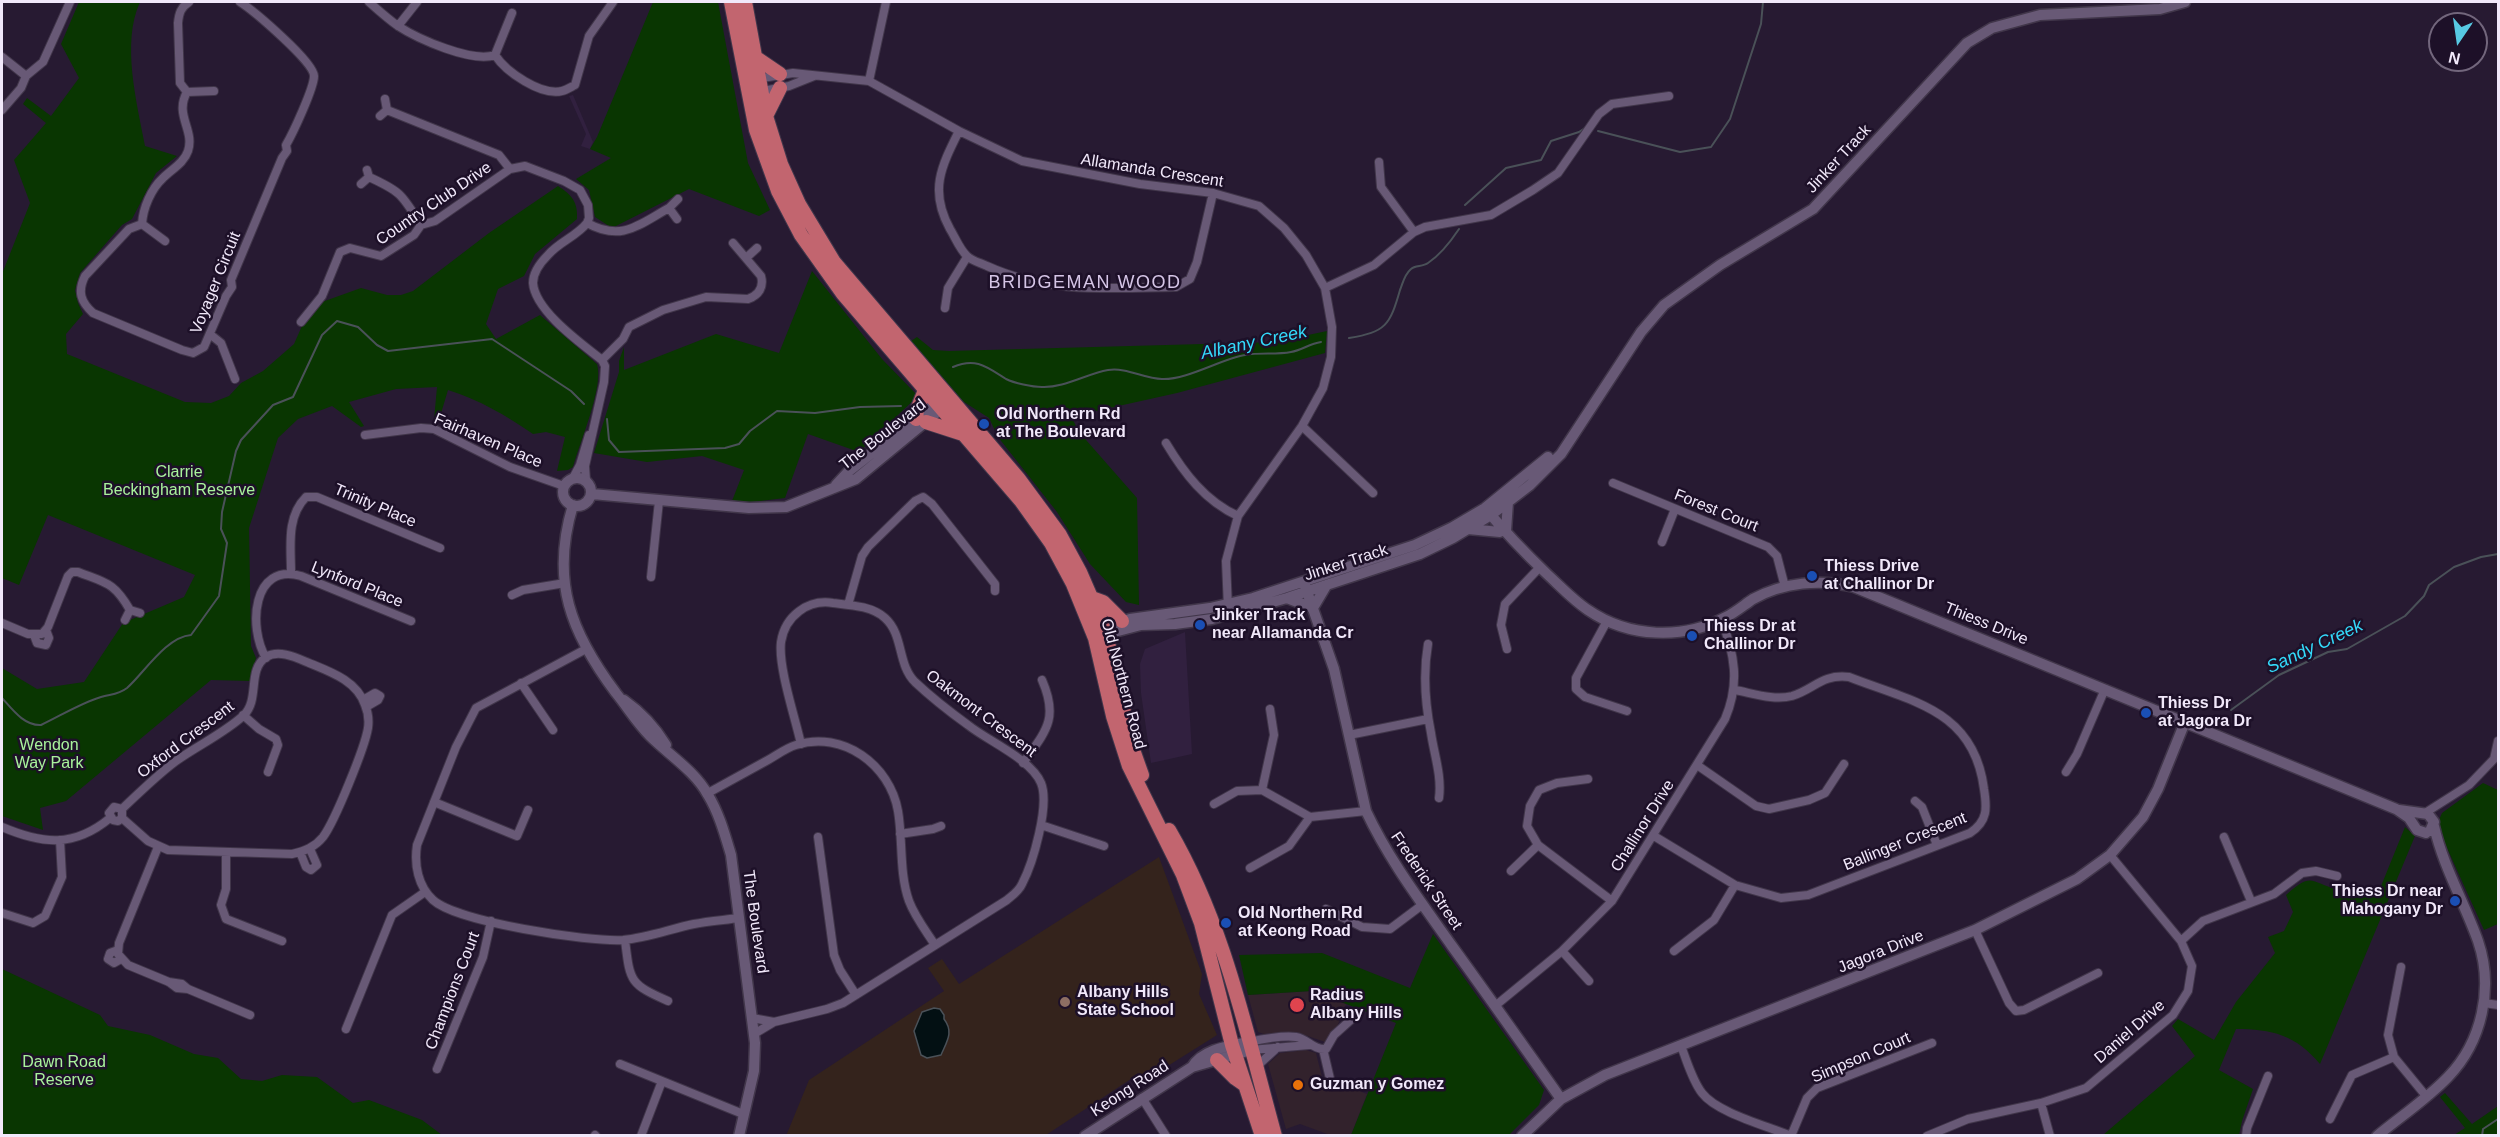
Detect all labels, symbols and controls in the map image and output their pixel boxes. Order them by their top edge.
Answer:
north arrow [2428,12,2488,72]
text: N [2447,48,2462,68]
street label: Jinker Track [1802,121,1876,197]
street label: Allamanda Crescent [1079,150,1225,192]
street label: Country Club Drive [373,158,495,250]
street label: Voyager Circuit [187,229,245,337]
district label: BRIDGEMAN WOOD [988,272,1182,294]
water label: Albany Creek [1199,321,1309,365]
street label: The Boulevard [836,395,930,475]
place label: Old Northern Rd at The Boulevard [996,405,1126,443]
street label: Fairhaven Place [431,410,545,472]
marker: Old Northern Rd at The Boulevard [977,417,991,431]
park label: Clarrie Beckingham Reserve [103,463,255,501]
street label: Trinity Place [331,480,419,532]
street label: Forest Court [1671,485,1761,537]
street label: Jinker Track [1302,541,1390,585]
place label: Thiess Drive at Challinor Dr [1824,557,1934,595]
street label: Lynford Place [308,558,406,612]
marker: Thiess Drive at Challinor Dr [1805,569,1819,583]
street label: Thiess Drive [1941,598,2031,650]
place label: Jinker Track near Allamanda Cr [1212,606,1353,644]
water label: Sandy Creek [2263,615,2367,679]
street label: Old Northern Road [1096,617,1150,751]
place label: Thiess Dr at Challinor Dr [1704,617,1796,655]
marker: Jinker Track near Allamanda Cr [1193,618,1207,632]
marker: Thiess Dr at Challinor Dr [1685,629,1699,643]
street label: Oakmont Crescent [922,666,1040,762]
place label: Thiess Dr at Jagora Dr [2158,694,2251,732]
street label: Oxford Crescent [134,697,238,783]
marker: Thiess Dr at Jagora Dr [2139,706,2153,720]
park label: Wendon Way Park [15,736,83,774]
street label: Challinor Drive [1607,776,1679,876]
street label: Ballinger Crescent [1841,809,1969,875]
street label: Frederick Street [1386,828,1466,934]
street label: The Boulevard [738,869,772,975]
place label: Thiess Dr near Mahogany Dr [2332,882,2443,920]
marker: Thiess Dr near Mahogany Dr [2448,894,2462,908]
place label: Old Northern Rd at Keong Road [1238,904,1362,942]
marker: Old Northern Rd at Keong Road [1219,916,1233,930]
street label: Jagora Drive [1835,926,1927,978]
street label: Champions Court [422,929,484,1053]
place label: Albany Hills State School [1077,983,1174,1021]
place label: Radius Albany Hills [1310,986,1402,1024]
marker: Albany Hills State School [1058,995,1072,1009]
marker: Radius Albany Hills [1288,996,1306,1014]
street label: Daniel Drive [2091,996,2169,1068]
street label: Simpson Court [1809,1028,1913,1088]
park label: Dawn Road Reserve [22,1053,106,1091]
street label: Keong Road [1087,1057,1173,1121]
place label: Guzman y Gomez [1310,1075,1444,1095]
marker: Guzman y Gomez [1291,1078,1305,1092]

